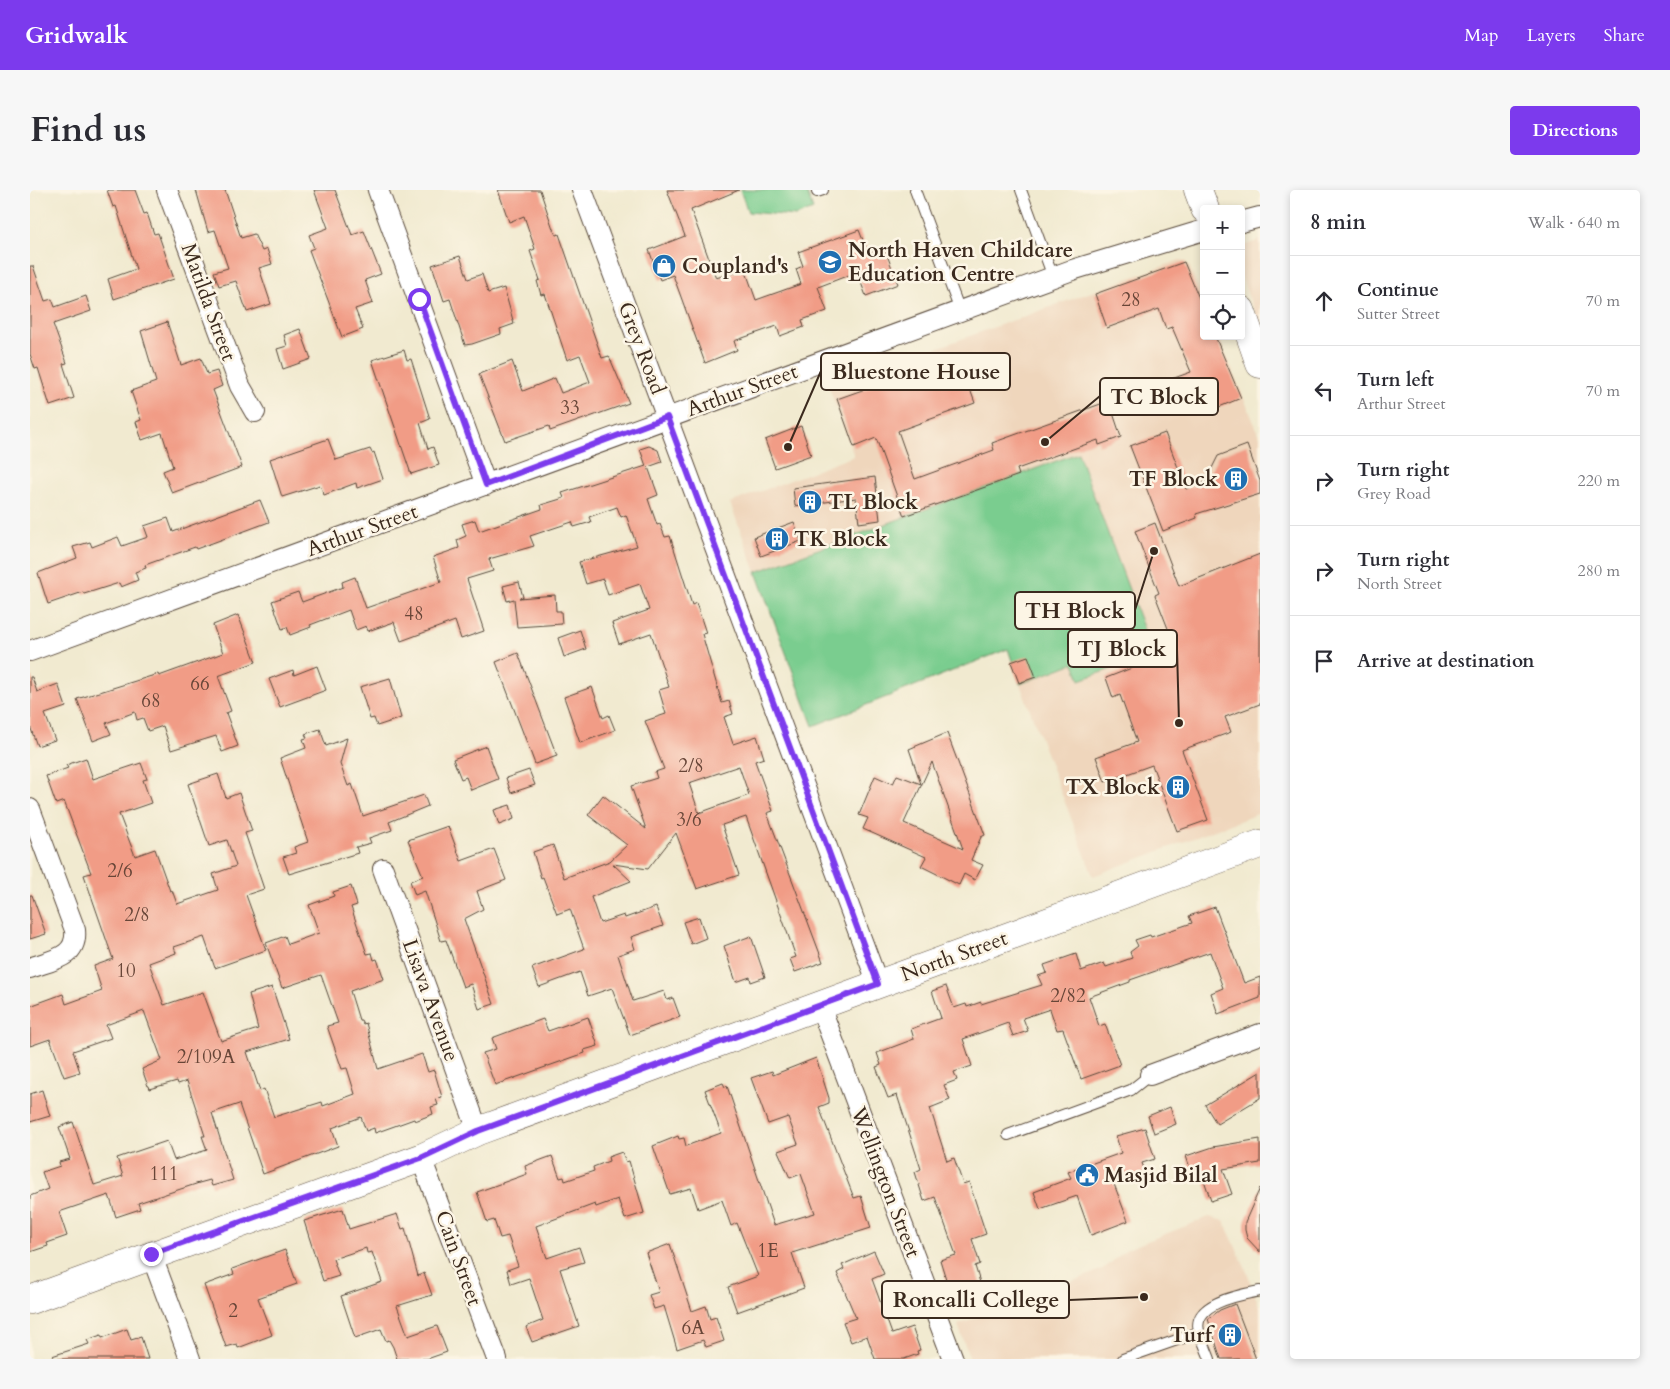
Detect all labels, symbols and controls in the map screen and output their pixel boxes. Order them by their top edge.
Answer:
text: Gridwalk [25,19,128,52]
text: Map [1464,23,1499,48]
text: Layers [1527,23,1576,48]
text: Share [1604,23,1645,48]
text: Find us [30,106,146,154]
button: Directions [1510,106,1640,155]
map controls [1200,205,1245,340]
button: + [1200,205,1245,250]
text: 8 min [1310,208,1366,237]
text: Walk · 640 m [1528,212,1620,234]
place label: North Haven Childcare Education Centre [848,236,1073,289]
street label: Matilda Street [174,239,243,365]
school or university icon: North Haven Childcare Education Centre [817,249,843,275]
button: − [1200,250,1245,295]
place label: Coupland's [682,252,789,281]
shop icon: Coupland's [651,253,677,279]
text: Continue [1357,277,1439,303]
house number: 28 [1121,287,1141,313]
icon: ahead [1310,287,1338,315]
route start [408,288,431,311]
text: 70 m [1586,290,1620,312]
button: locate [1200,295,1245,340]
street label: Grey Road [611,298,672,399]
text: Sutter Street [1357,303,1440,325]
callout: Bluestone House [821,353,1010,390]
street label: Arthur Street [683,357,802,424]
text: Bluestone House [832,357,1000,387]
text: Turn left [1357,367,1434,393]
icon: left [1310,377,1338,405]
callout: TC Block [1100,378,1218,415]
text: 70 m [1586,380,1620,402]
text: TC Block [1110,382,1208,412]
text: Arthur Street [1357,393,1445,415]
house number: 33 [560,395,580,421]
text: Turn right [1357,457,1449,483]
place label: TF Block [1129,465,1218,494]
building icon: TF Block [1223,466,1249,492]
icon: right [1310,467,1338,495]
text: 220 m [1578,470,1620,492]
text: Grey Road [1357,483,1431,505]
place label: TL Block [828,488,918,517]
building icon: TL Block [797,489,823,515]
street label: Arthur Street [303,497,422,564]
place label: TK Block [794,525,888,554]
building icon: TK Block [764,526,790,552]
text: Turn right [1357,547,1449,573]
icon: right [1310,557,1338,585]
text: 280 m [1578,560,1620,582]
text: North Street [1357,573,1442,595]
callout: TH Block [1015,592,1135,629]
text: TH Block [1025,596,1125,626]
house number: 48 [404,601,424,627]
callout: TJ Block [1068,630,1177,667]
text: TJ Block [1078,634,1167,664]
icon: arrive [1310,647,1338,675]
text: Arrive at destination [1357,648,1534,674]
house number: 66 [190,671,210,697]
house number: 68 [141,688,161,714]
house number: 2/8 [678,753,704,779]
place label: TX Block [1065,773,1160,802]
building icon: TX Block [1165,774,1191,800]
house number: 3/6 [676,807,702,833]
house number: 2/6 [107,858,133,884]
house number: 2/8 [124,902,150,928]
street label: North Street [897,924,1012,989]
street label: Lisava Avenue [395,935,466,1065]
house number: 10 [116,958,136,984]
house number: 2/82 [1050,983,1086,1009]
house number: 2/109A [177,1044,236,1070]
street label: Wellington Street [843,1102,928,1262]
house number: 111 [149,1161,179,1187]
place label: Masjid Bilal [1104,1161,1218,1190]
public building icon: Masjid Bilal [1074,1162,1100,1188]
street label: Cain Street [428,1207,489,1310]
house number: 1E [757,1238,779,1264]
route end [140,1243,163,1266]
callout: Roncalli College [882,1281,1069,1318]
text: Roncalli College [893,1285,1059,1315]
house number: 2 [228,1298,238,1324]
house number: 6A [681,1315,705,1341]
place label: Turf [1170,1321,1216,1350]
building icon: Turf [1217,1322,1243,1348]

